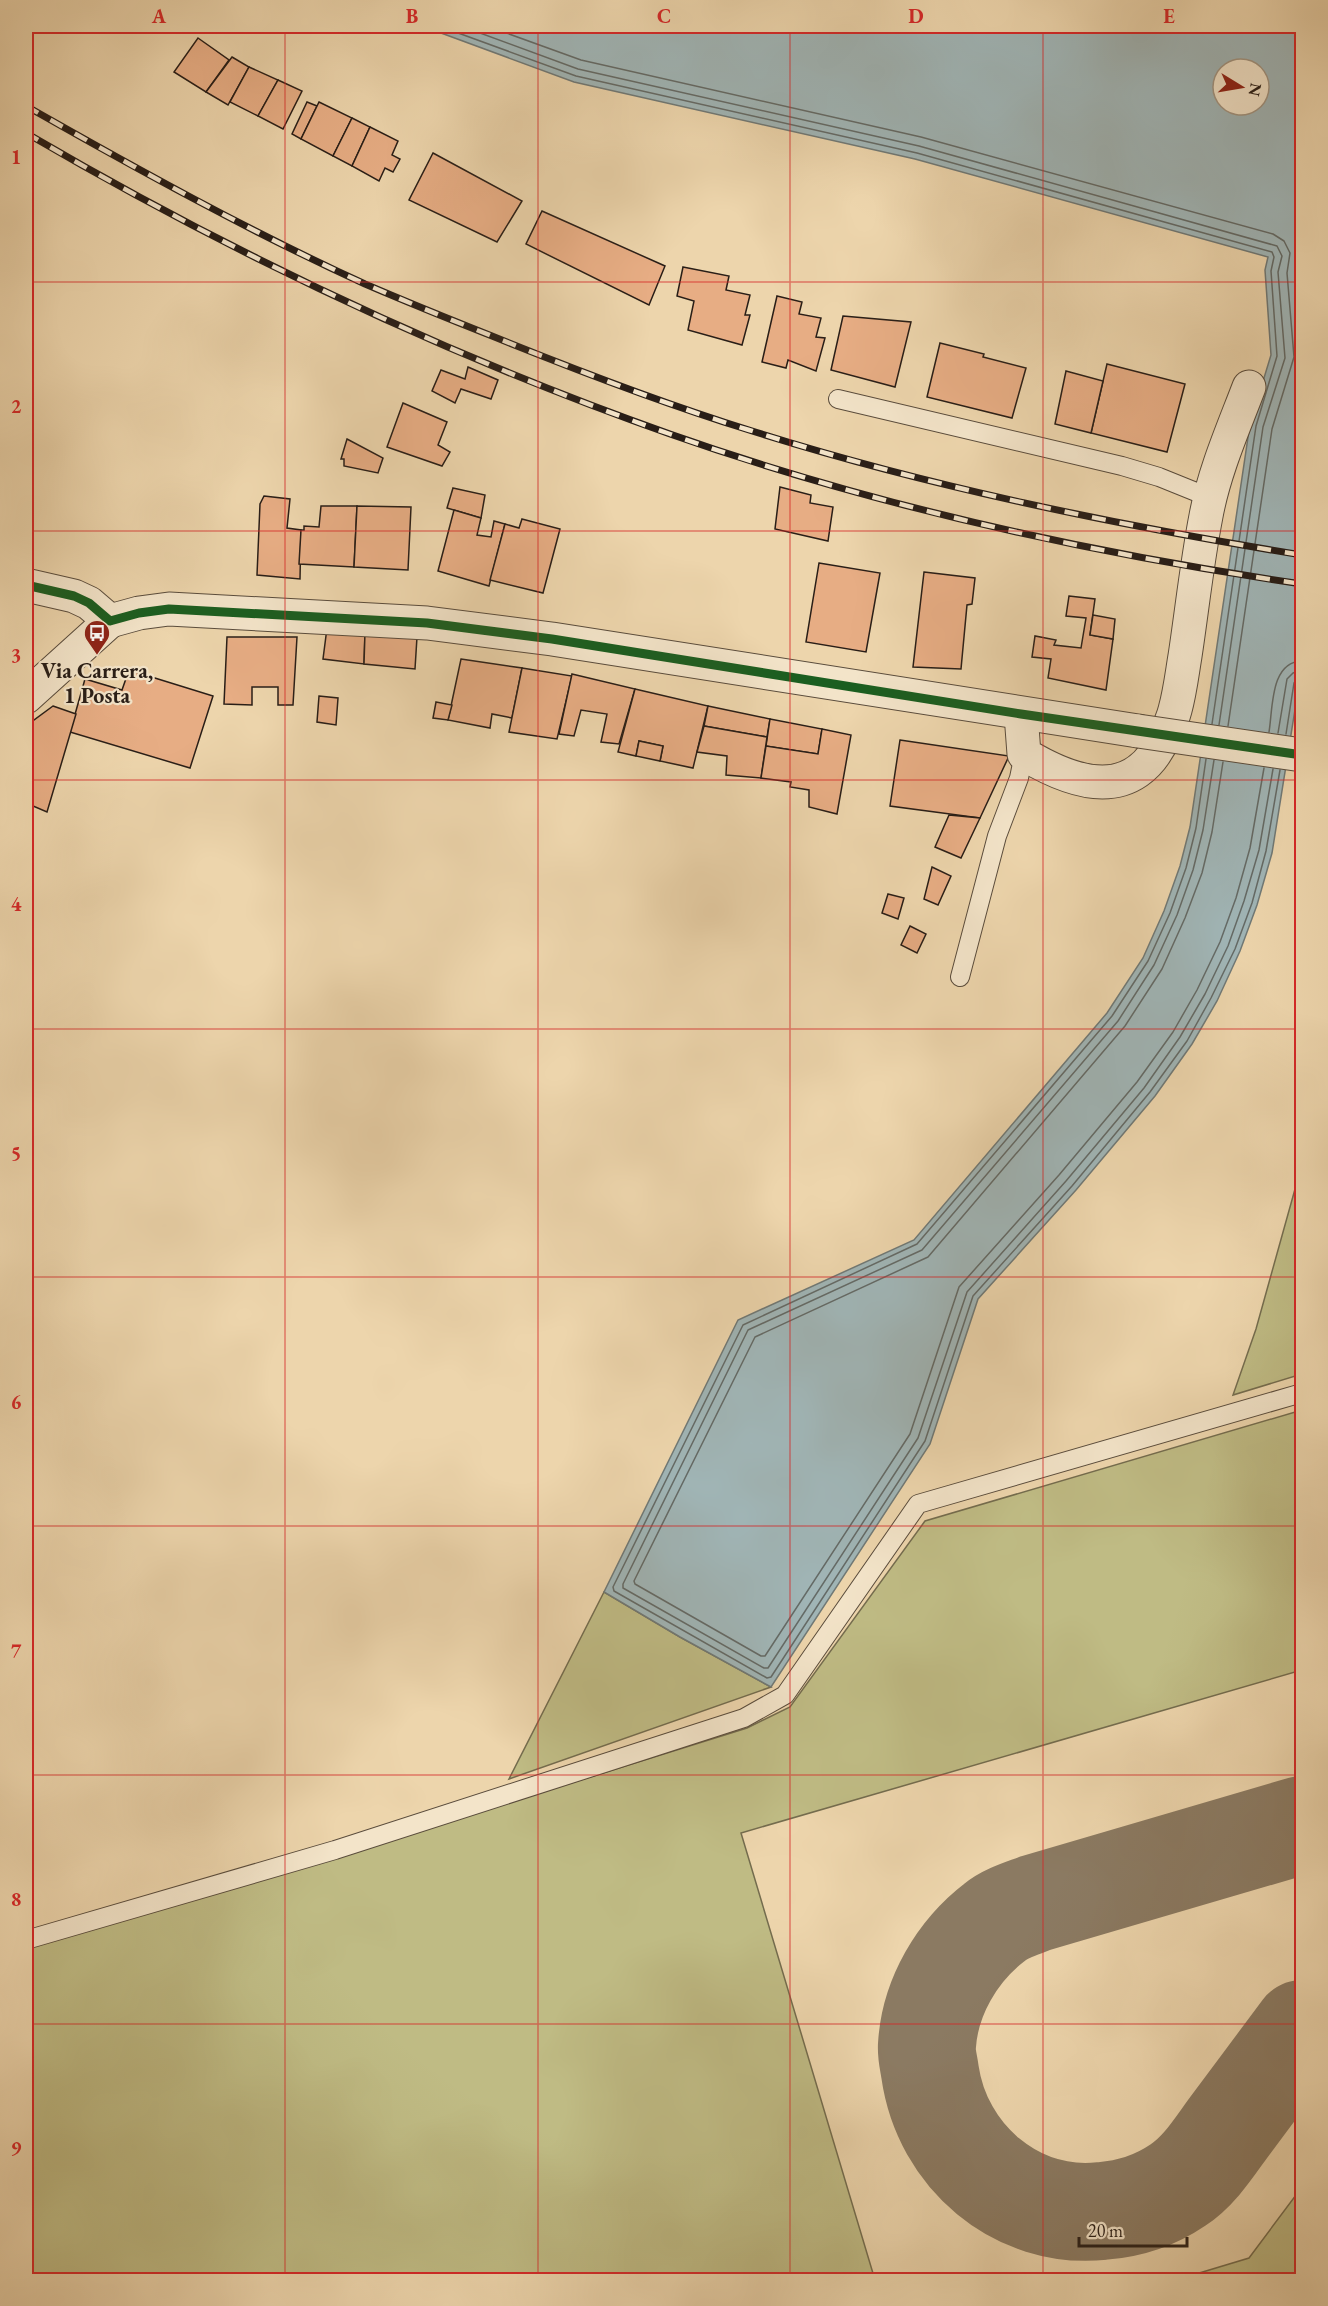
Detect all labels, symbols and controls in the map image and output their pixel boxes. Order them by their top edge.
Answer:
text: A [151,3,167,29]
text: B [406,3,418,29]
text: C [657,3,671,29]
text: D [908,3,924,29]
text: E [1163,3,1175,29]
north arrow [1211,57,1271,117]
text: N [1244,81,1267,98]
text: 1 [11,144,21,170]
text: 2 [11,393,22,419]
bus stop icon: Via Carrera, 1 Posta [82,618,112,656]
text: 3 [11,642,21,668]
place label: Via Carrera, 1 Posta [41,656,153,710]
text: 4 [11,891,22,917]
text: 5 [11,1140,21,1166]
text: 6 [11,1389,22,1415]
text: 7 [11,1638,22,1664]
text: 8 [11,1886,21,1912]
text: 9 [11,2135,22,2161]
scale bar [1079,2210,1187,2248]
text: 20 m [1088,2219,1123,2242]

